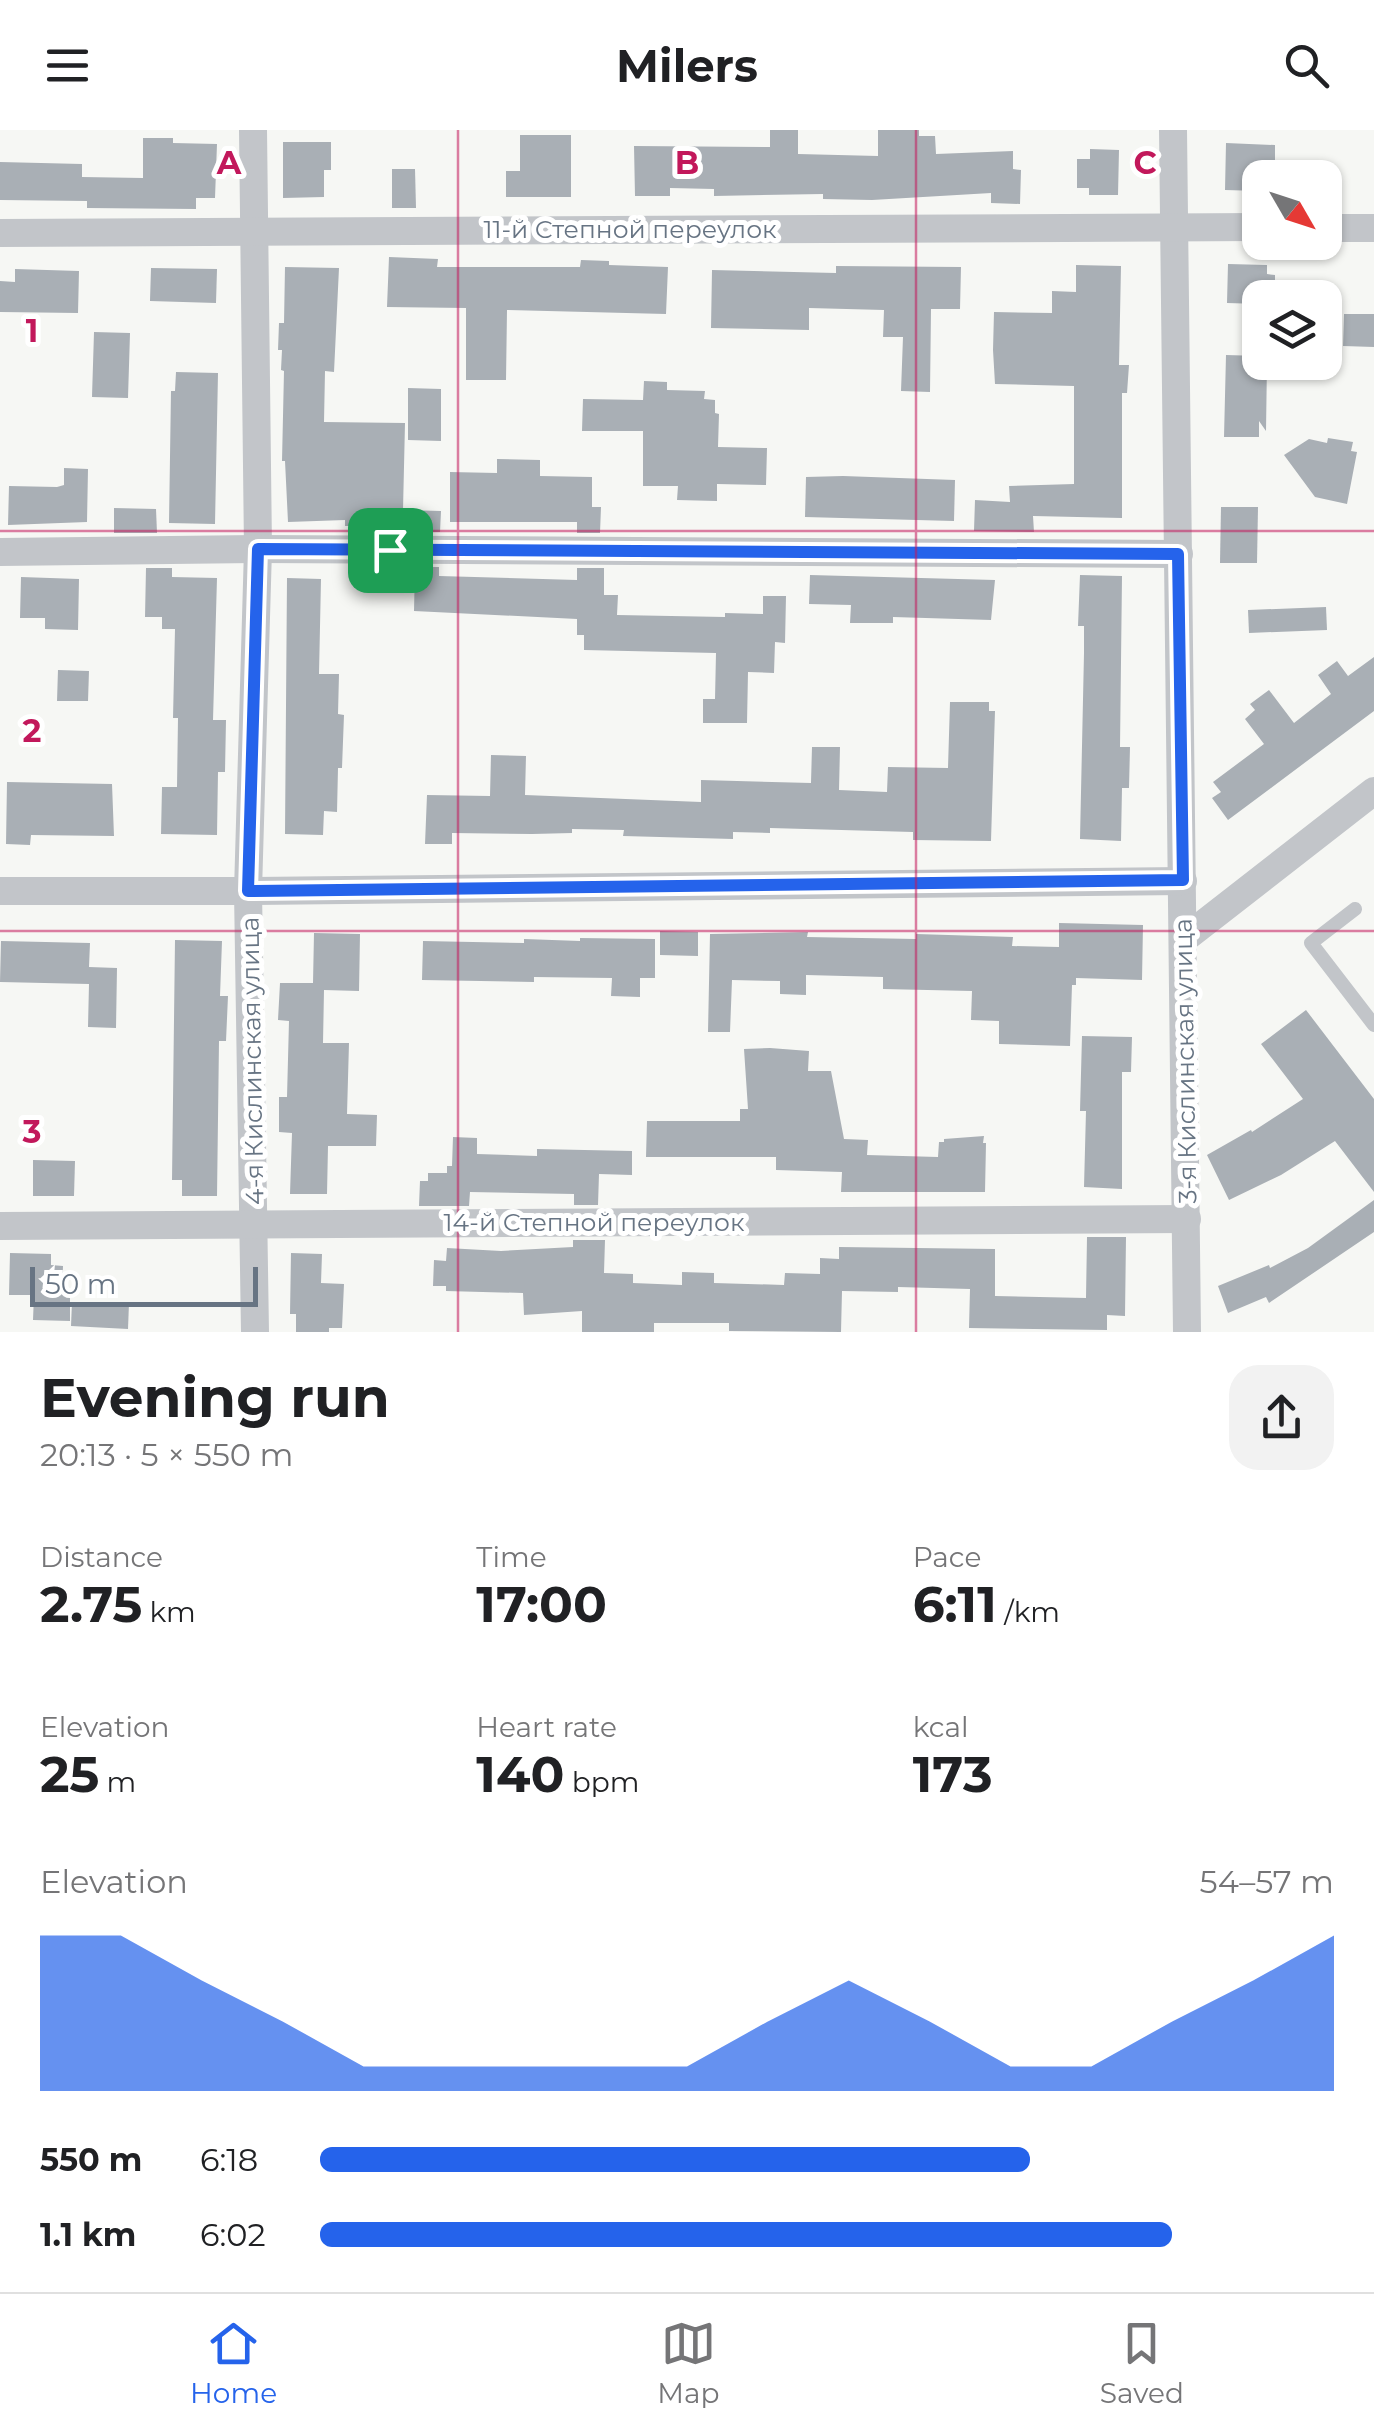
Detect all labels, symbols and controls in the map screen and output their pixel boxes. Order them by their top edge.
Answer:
icon: menu [40,38,95,93]
text: Milers [616,38,758,93]
icon: search [1279,38,1334,93]
text: A [216,143,242,182]
text: B [675,143,699,182]
text: C [1133,143,1157,182]
north arrow [1242,160,1342,260]
map controls [1242,160,1342,380]
street label: 11-й Степной переулок [483,214,777,244]
button: layers [1242,280,1342,380]
text: 1 [26,311,38,350]
pin [348,508,433,593]
icon: arrive [363,523,418,578]
text: 2 [23,711,41,750]
street label: 4-я Кислинская улица [234,917,270,1205]
street label: 3-я Кислинская улица [1168,918,1202,1204]
text: 3 [22,1112,41,1151]
street label: 14-й Степной переулок [444,1207,745,1237]
scale bar [30,1262,258,1306]
text: 50 m [45,1267,116,1301]
text: Evening run [40,1364,390,1431]
button: share [1229,1365,1334,1470]
text: 20:13 · 5 × 550 m [40,1435,293,1474]
text: Distance [40,1540,163,1574]
text: Time [476,1540,547,1574]
text: Pace [913,1540,981,1574]
text: 2.75 [40,1574,142,1635]
text: 17:00 [476,1574,607,1635]
text: 6:11 [913,1574,997,1635]
text: km [142,1595,196,1629]
text: /km [997,1595,1060,1629]
text: Elevation [40,1710,169,1744]
text: Heart rate [476,1710,617,1744]
text: kcal [913,1710,969,1744]
text: 25 [40,1744,99,1805]
text: 140 [476,1744,564,1805]
text: 173 [913,1744,993,1805]
text: m [99,1765,136,1799]
text: bpm [564,1765,639,1799]
text: Elevation [40,1862,188,1901]
text: 54–57 m [1200,1862,1334,1901]
text: 550 m [40,2140,142,2179]
text: 6:18 [200,2140,258,2179]
text: 1.1 km [40,2215,136,2254]
text: 6:02 [200,2215,266,2254]
tab: Home [190,2316,277,2410]
tab: Map [657,2316,720,2410]
tab: Saved [1100,2316,1184,2410]

